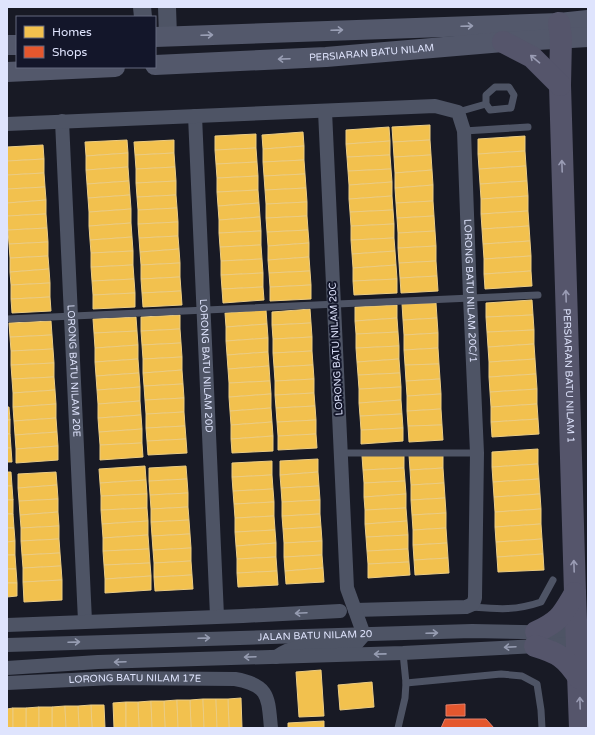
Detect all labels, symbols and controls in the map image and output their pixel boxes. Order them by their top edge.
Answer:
legend [16,16,156,68]
one-way arrow [460,22,473,29]
text: Homes [52,25,92,39]
one-way arrow [330,26,343,34]
one-way arrow [200,31,213,38]
street label: PERSIARAN BATU NILAM [309,42,435,64]
text: Shops [52,45,87,59]
one-way arrow [278,55,291,63]
one-way arrow [529,55,540,64]
one-way arrow [558,160,566,173]
street label: LORONG BATU NILAM 20C/1 [461,219,479,363]
street label: LORONG BATU NILAM 20C [327,282,345,416]
one-way arrow [562,290,570,303]
street label: LORONG BATU NILAM 20D [197,299,215,433]
street label: LORONG BATU NILAM 20E [64,304,83,437]
street label: PERSIARAN BATU NILAM 1 [561,308,577,443]
one-way arrow [570,560,578,573]
one-way arrow [295,609,308,616]
street label: JALAN BATU NILAM 20 [257,628,372,643]
one-way arrow [425,629,438,636]
one-way arrow [197,634,210,642]
one-way arrow [67,638,80,646]
one-way arrow [504,644,517,651]
one-way arrow [374,650,387,658]
one-way arrow [244,654,257,661]
one-way arrow [114,658,127,665]
street label: LORONG BATU NILAM 17E [68,672,201,686]
one-way arrow [576,697,583,710]

